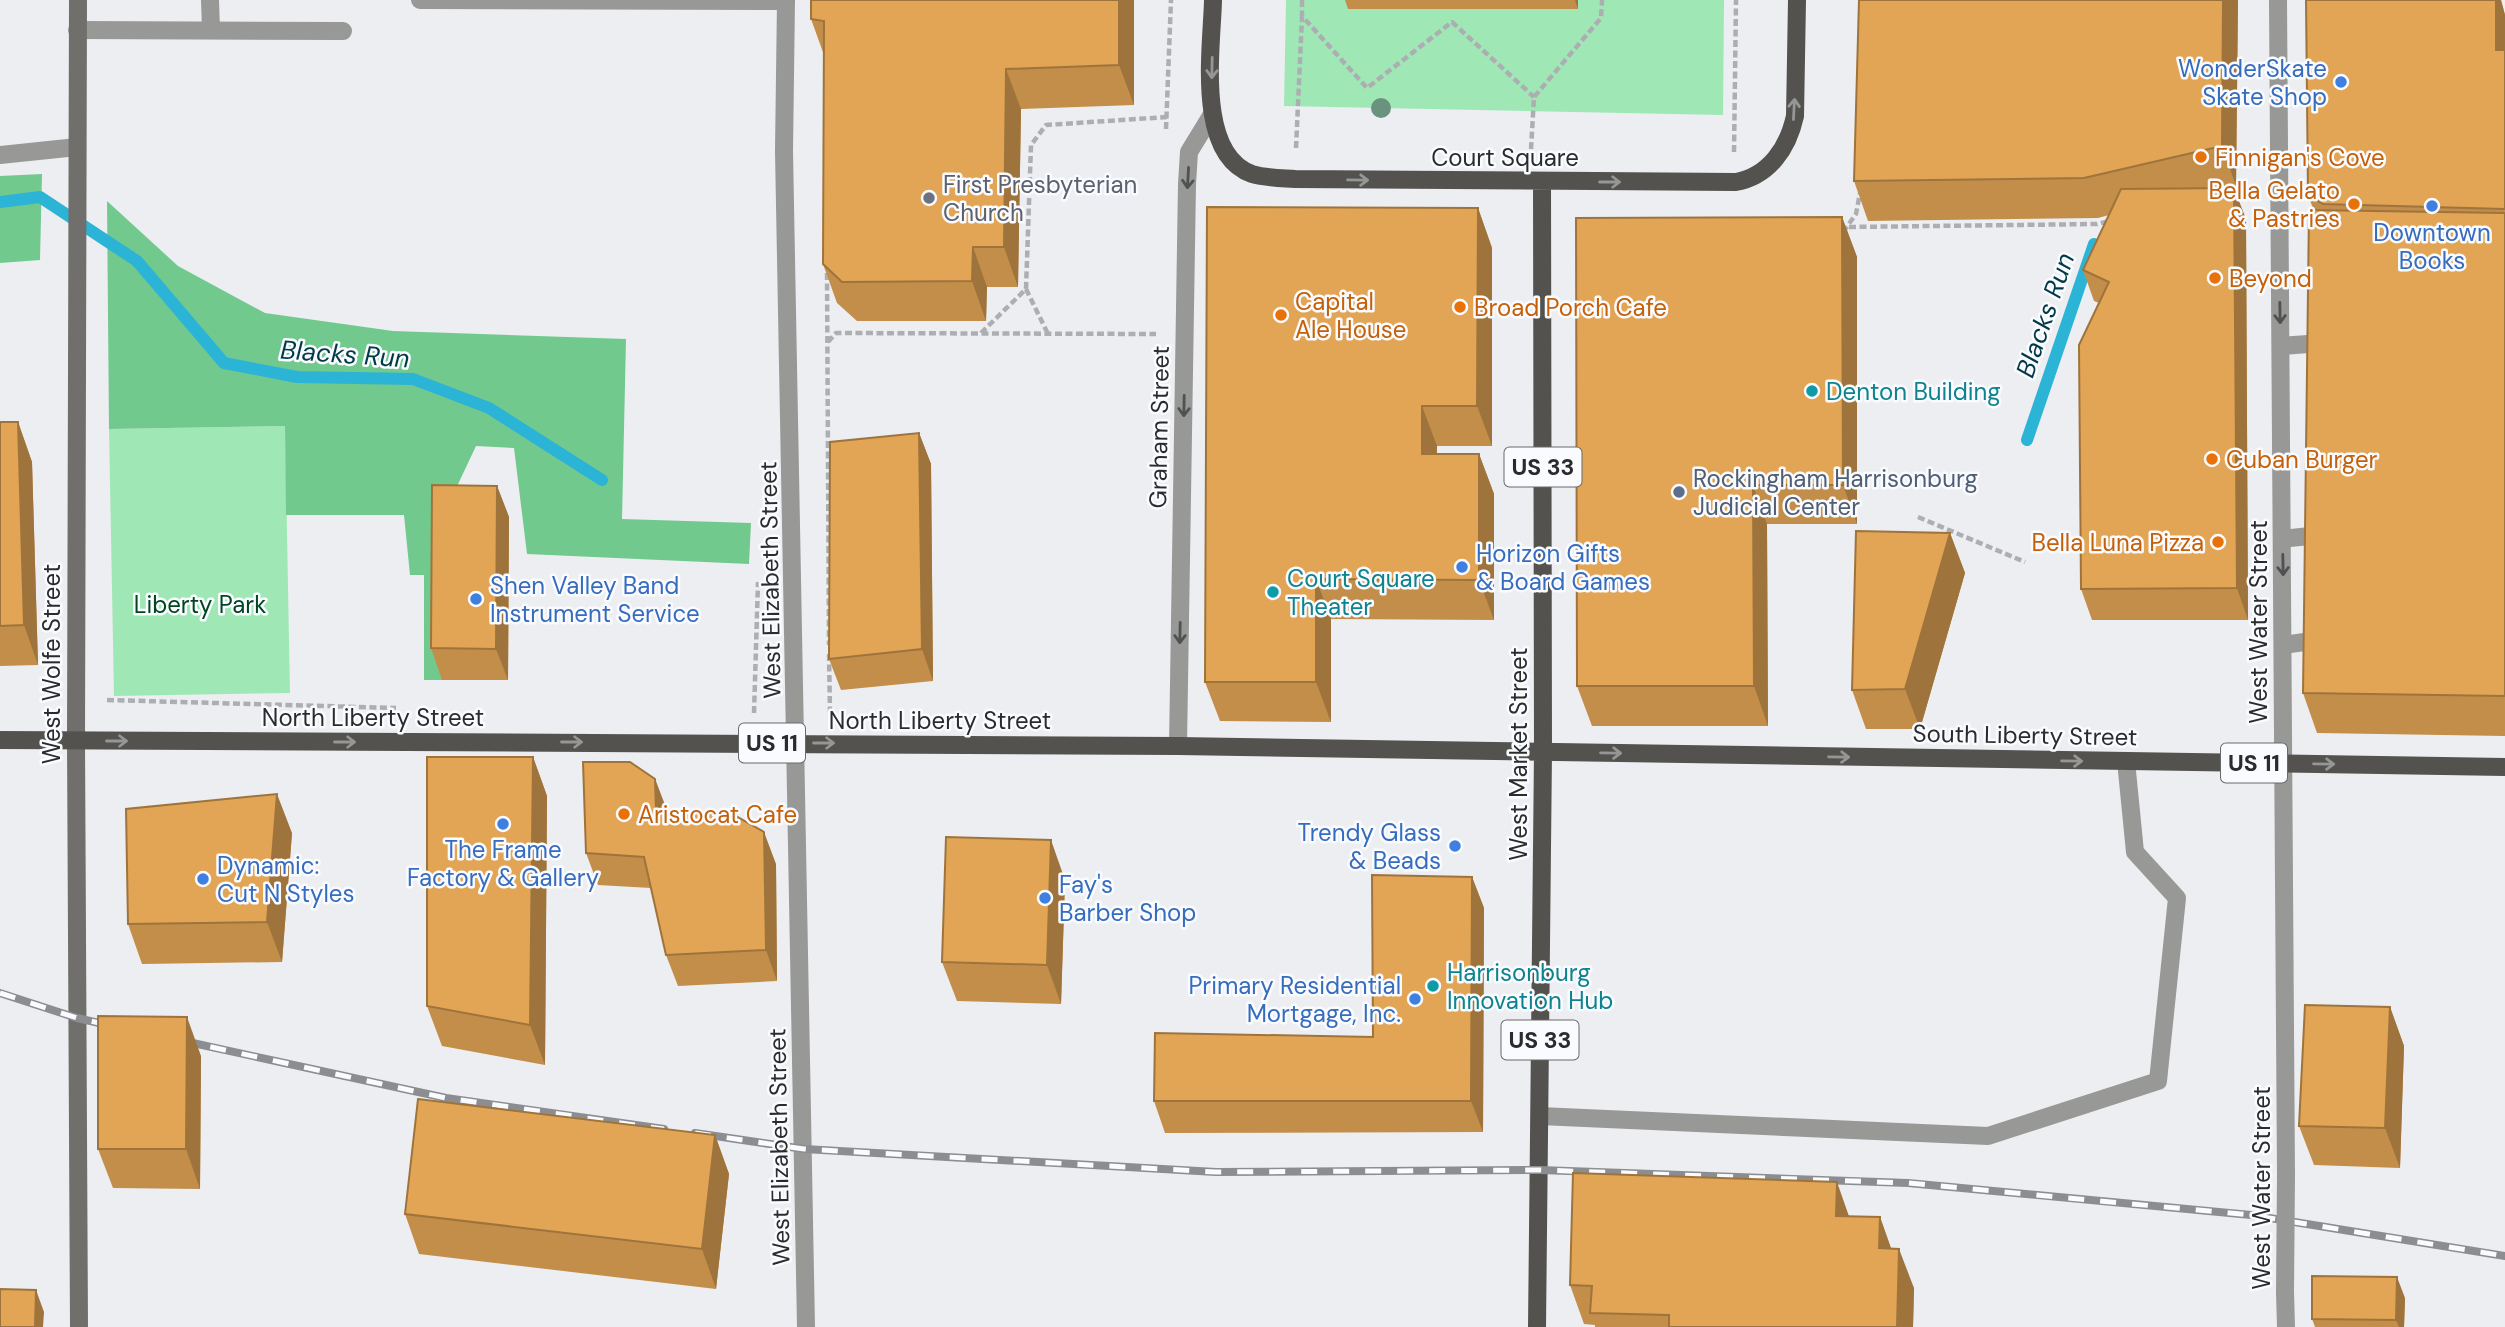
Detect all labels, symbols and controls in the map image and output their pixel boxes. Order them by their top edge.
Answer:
place label: WonderSkate Skate Shop [2178,53,2327,112]
one-way arrow [1205,56,1219,79]
marker: WonderSkate Skate Shop [2333,74,2349,90]
one-way arrow [1788,98,1801,121]
street label: Court Square [1431,142,1579,173]
place label: Finnigan's Cove [2215,142,2385,173]
marker: Finnigan's Cove [2193,149,2209,165]
one-way arrow [1181,166,1194,189]
place label: First Presbyterian Church [943,169,1137,228]
one-way arrow [1346,173,1369,187]
one-way arrow [1598,175,1621,189]
place label: Bella Gelato & Pastries [2209,175,2340,234]
marker: First Presbyterian Church [921,190,937,206]
marker: Bella Gelato & Pastries [2346,196,2362,212]
marker: Downtown Books [2424,198,2440,214]
place label: Downtown Books [2373,217,2491,276]
water label: Blacks Run [2008,248,2082,382]
place label: Beyond [2229,263,2312,294]
marker: Beyond [2207,270,2223,286]
place label: Capital Ale House [1295,286,1406,345]
place label: Broad Porch Cafe [1474,292,1667,323]
marker: Broad Porch Cafe [1452,299,1468,315]
one-way arrow [2273,301,2287,324]
marker: Capital Ale House [1273,307,1289,323]
water label: Blacks Run [279,333,411,375]
street label: Graham Street [1142,345,1176,509]
place label: Denton Building [1826,376,2001,407]
marker: Denton Building [1804,383,1820,399]
one-way arrow [1178,394,1191,417]
place label: Cuban Burger [2226,444,2378,475]
road number: US 33 [1504,447,1582,486]
marker: Cuban Burger [2204,451,2220,467]
street label: West Elizabeth Street [752,461,788,699]
place label: Rockingham Harrisonburg Judicial Center [1693,463,1978,522]
marker: Rockingham Harrisonburg Judicial Center [1671,484,1687,500]
street label: West Water Street [2243,520,2274,724]
place label: Bella Luna Pizza [2031,527,2204,558]
marker: Bella Luna Pizza [2210,534,2226,550]
place label: Horizon Gifts & Board Games [1476,538,1650,597]
one-way arrow [2276,553,2290,576]
marker: Horizon Gifts & Board Games [1454,559,1470,575]
place label: Court Square Theater [1287,563,1435,622]
street label: West Wolfe Street [36,564,67,764]
place label: Shen Valley Band Instrument Service [490,570,700,629]
marker: Court Square Theater [1265,584,1281,600]
park label: Liberty Park [134,589,266,620]
marker: Shen Valley Band Instrument Service [468,591,484,607]
one-way arrow [1173,621,1187,644]
street label: West Market Street [1503,647,1534,861]
street label: North Liberty Street [262,702,484,733]
street label: North Liberty Street [829,705,1051,736]
street label: South Liberty Street [1912,718,2138,752]
road number: US 11 [739,723,805,762]
one-way arrow [105,734,128,748]
one-way arrow [333,735,356,749]
one-way arrow [560,735,583,749]
one-way arrow [812,736,835,750]
road number: US 11 [2221,744,2287,782]
one-way arrow [1600,746,1623,760]
one-way arrow [1827,750,1850,764]
one-way arrow [2060,754,2083,767]
one-way arrow [2312,758,2335,771]
place label: Aristocat Cafe [638,799,797,830]
marker: Aristocat Cafe [616,806,632,822]
marker: The Frame Factory & Gallery [495,816,511,832]
place label: Trendy Glass & Beads [1298,817,1441,876]
place label: The Frame Factory & Gallery [407,834,599,893]
marker: Trendy Glass & Beads [1447,838,1463,854]
place label: Dynamic: Cut N Styles [217,850,354,909]
place label: Fay's Barber Shop [1059,869,1196,928]
marker: Dynamic: Cut N Styles [195,871,211,887]
marker: Fay's Barber Shop [1037,890,1053,906]
place label: Harrisonburg Innovation Hub [1447,957,1613,1016]
place label: Primary Residential Mortgage, Inc. [1188,970,1401,1029]
marker: Harrisonburg Innovation Hub [1425,978,1441,994]
marker: Primary Residential Mortgage, Inc. [1407,991,1423,1007]
road number: US 33 [1502,1021,1578,1060]
street label: West Elizabeth Street [761,1028,797,1266]
street label: West Water Street [2246,1086,2277,1290]

